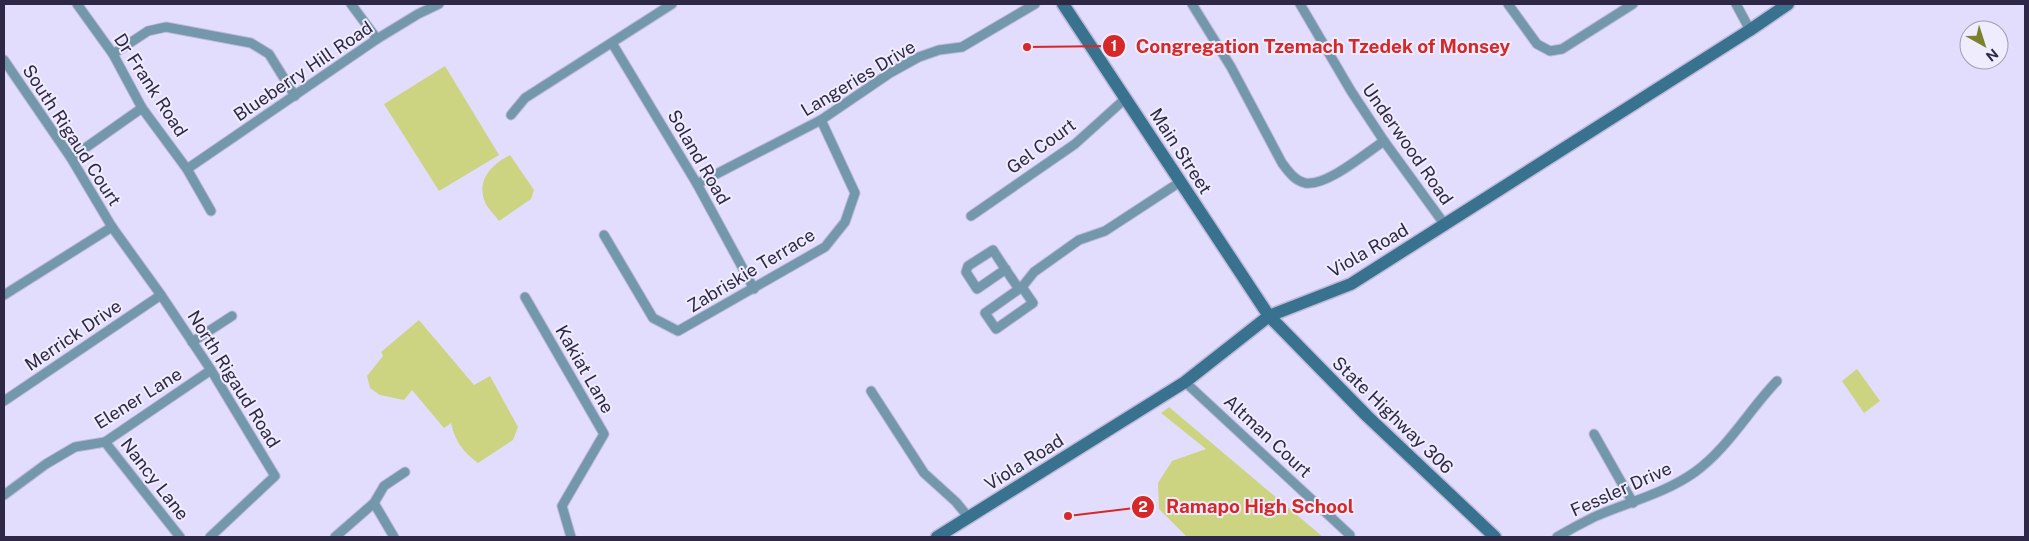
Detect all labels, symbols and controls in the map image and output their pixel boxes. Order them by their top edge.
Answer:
street label: Blueberry Hill Road [230,17,376,125]
north arrow [1959,20,2009,70]
street label: Dr Frank Road [110,29,192,141]
callout: Congregation Tzemach Tzedek of Monsey [1101,29,1521,63]
text: Congregation Tzemach Tzedek of Monsey [1136,35,1511,57]
street label: Langeries Drive [797,36,919,120]
text: 1 [1111,37,1117,54]
text: N [1983,45,2001,65]
street label: South Rigaud Court [18,60,126,210]
street label: Underwood Road [1358,79,1458,209]
street label: Main Street [1146,104,1216,198]
street label: Soland Road [663,106,735,208]
street label: Gel Court [1002,114,1080,178]
street label: Viola Road [1324,219,1412,281]
street label: Zabriskie Terrace [683,224,819,316]
street label: Merrick Drive [21,295,125,375]
street label: North Rigaud Road [183,307,285,451]
street label: Kakiat Lane [551,321,619,417]
street label: State Highway 306 [1328,352,1458,478]
street label: Elener Lane [91,363,185,433]
street label: Altman Court [1220,390,1316,482]
street label: Viola Road [981,429,1067,495]
street label: Nancy Lane [117,434,193,524]
street label: Fessler Drive [1567,457,1675,521]
callout: Ramapo High School [1131,490,1364,524]
text: Ramapo High School [1166,495,1354,517]
text: 2 [1138,498,1148,515]

